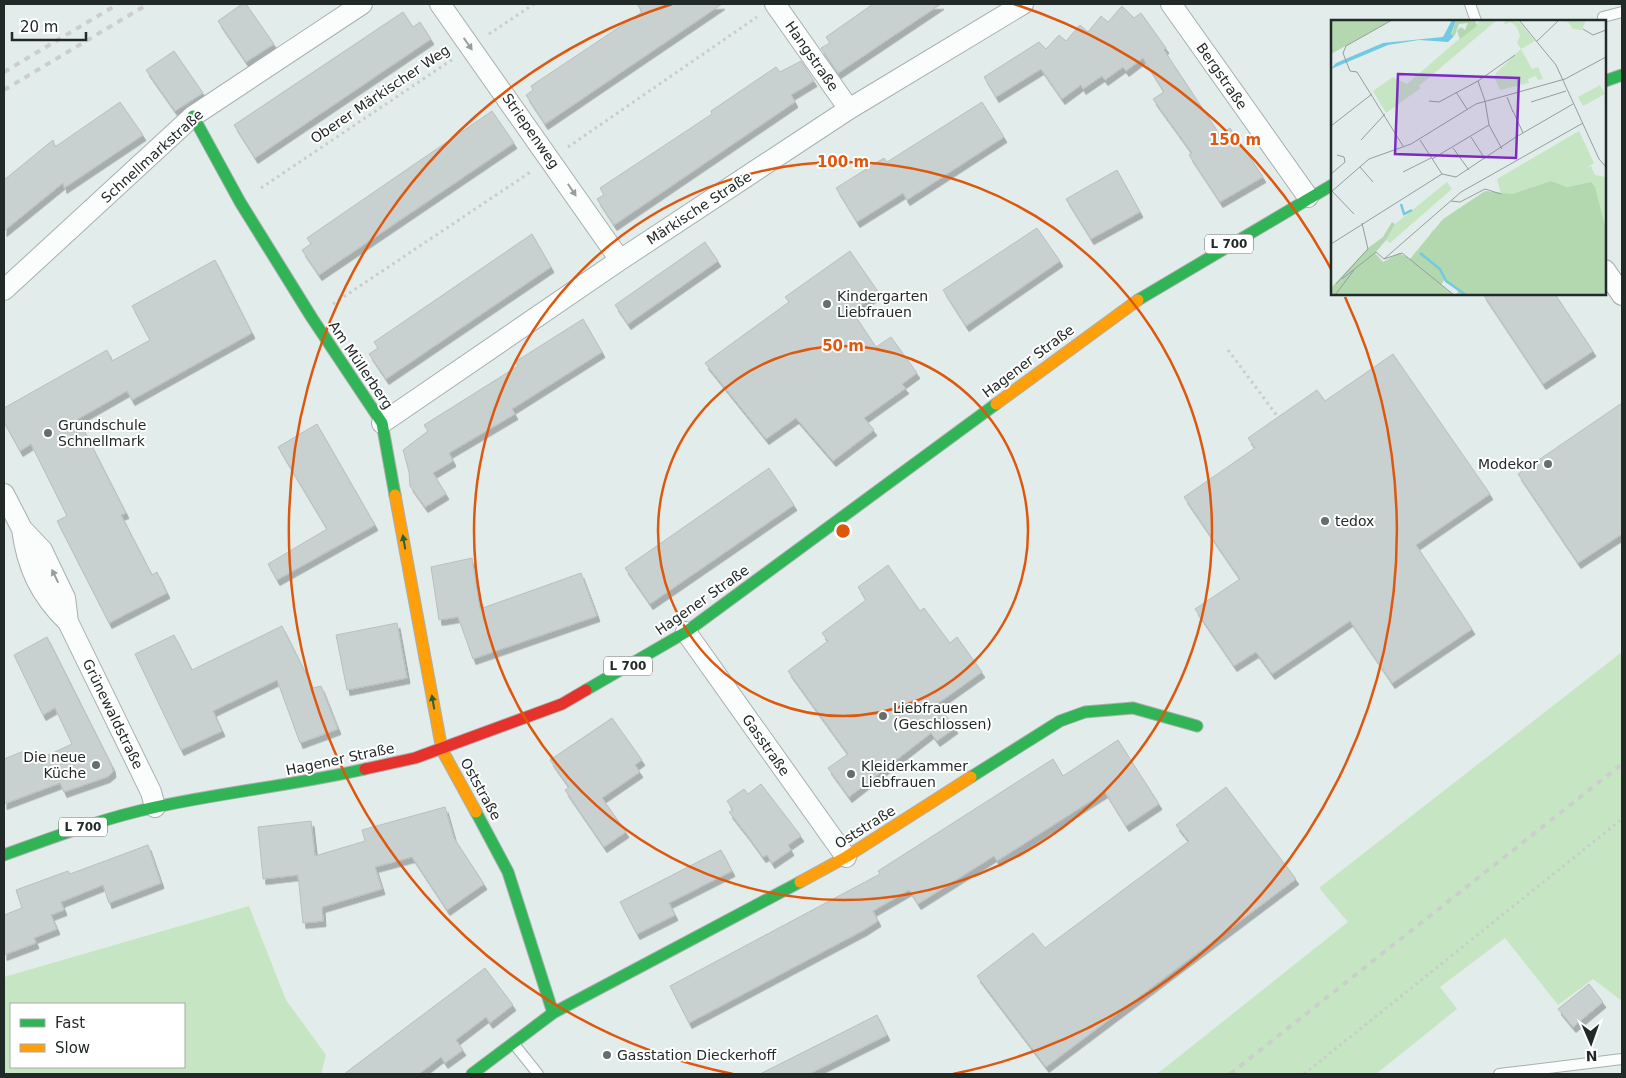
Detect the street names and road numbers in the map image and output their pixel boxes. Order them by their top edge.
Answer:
street label: Hangstraße [782,18,842,94]
street label: Bergstraße [1193,40,1251,112]
street label: Oberer Märkischer Weg [307,41,453,147]
street label: Striepenweg [499,90,563,172]
street label: Schnellmarkstraße [98,106,206,206]
street label: Märkische Straße [644,168,754,248]
road number: L 700 [1205,234,1253,253]
street label: Am Müllerberg [326,318,396,412]
street label: Hagener Straße [979,321,1077,401]
street label: Hagener Straße [652,562,752,638]
street label: Grünewaldstraße [79,656,147,772]
road number: L 700 [604,656,652,676]
street label: Gasstraße [739,711,793,779]
street label: Hagener Straße [284,740,396,778]
street label: Oststraße [457,755,505,823]
street label: Oststraße [832,802,898,852]
road number: L 700 [59,818,107,836]

